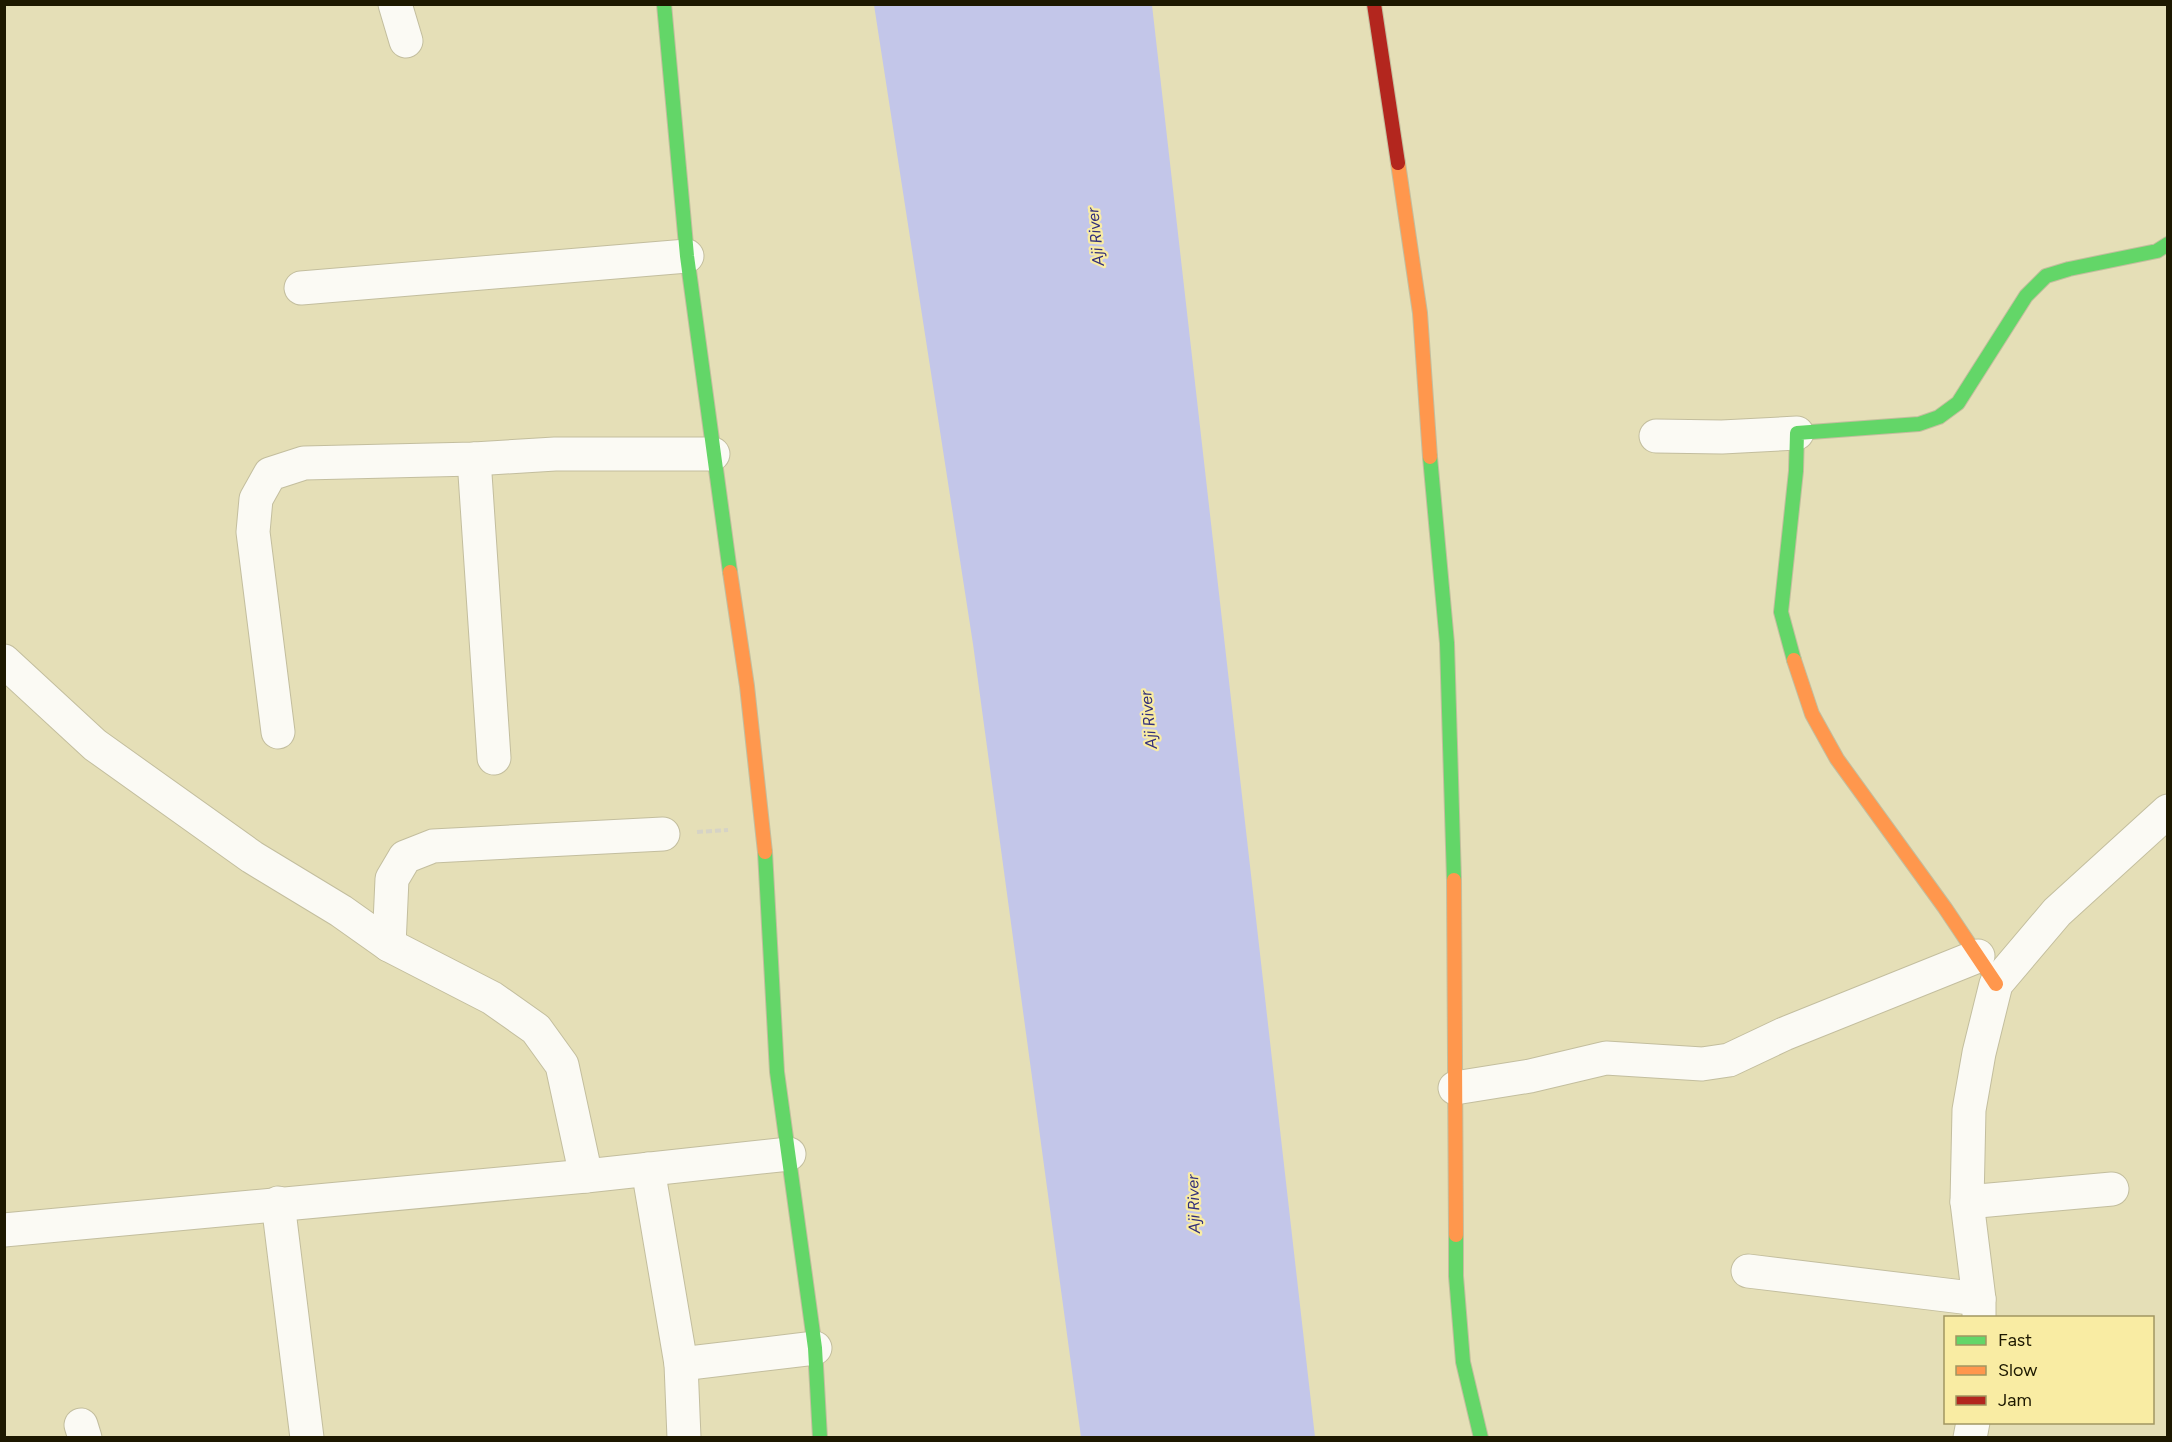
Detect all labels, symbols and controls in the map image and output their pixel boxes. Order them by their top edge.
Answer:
water label: Aji River [1083,206,1108,268]
water label: Aji River [1136,689,1161,751]
water label: Aji River [1183,1174,1204,1235]
legend [1944,1316,2154,1424]
text: Fast [1998,1329,2032,1351]
text: Slow [1998,1359,2037,1381]
text: Jam [1998,1389,2032,1411]

